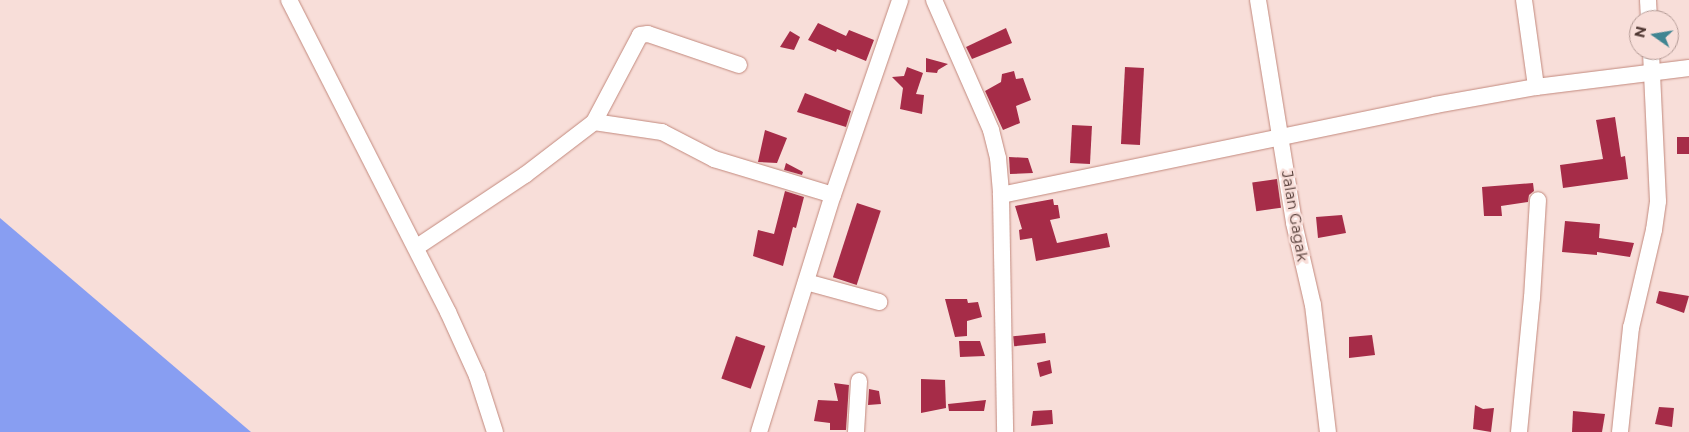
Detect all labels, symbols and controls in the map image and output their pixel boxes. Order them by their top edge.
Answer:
north arrow [1629,10,1679,60]
text: N [1630,24,1650,39]
street label: Jalan Gagak [1278,169,1312,263]

